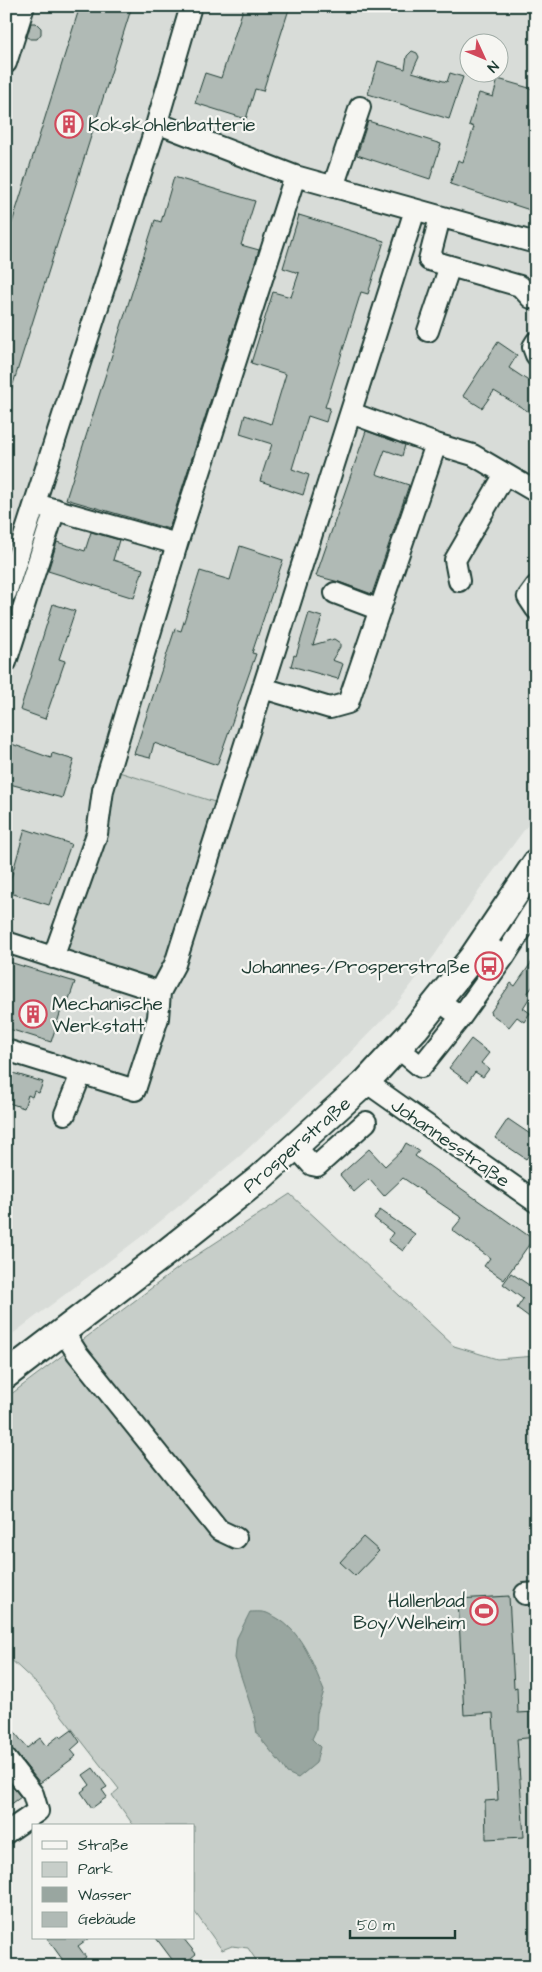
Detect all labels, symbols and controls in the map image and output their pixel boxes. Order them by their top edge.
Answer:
north arrow [460,32,510,82]
text: N [482,56,503,77]
building icon: Kokskohlenbatterie [54,109,84,139]
place label: Kokskohlenbatterie [88,112,256,139]
bus stop icon: Johannes-/Prosperstraße [474,951,504,981]
place label: Johannes-/Prosperstraße [241,954,470,981]
place label: Mechanische Werkstatt [52,991,163,1040]
building icon: Mechanische Werkstatt [18,999,48,1029]
street label: Prosperstraße [237,1091,357,1200]
street label: Johannesstraße [385,1092,515,1194]
place label: Hallenbad Boy/Welheim [353,1588,465,1638]
sports icon: Hallenbad Boy/Welheim [469,1596,499,1626]
legend [32,1824,195,1940]
text: Straße [78,1835,128,1856]
text: Park [78,1859,113,1880]
text: Wasser [78,1885,131,1906]
scale bar [350,1907,454,1939]
text: Gebäude [78,1909,136,1930]
text: 50 m [357,1915,395,1936]

